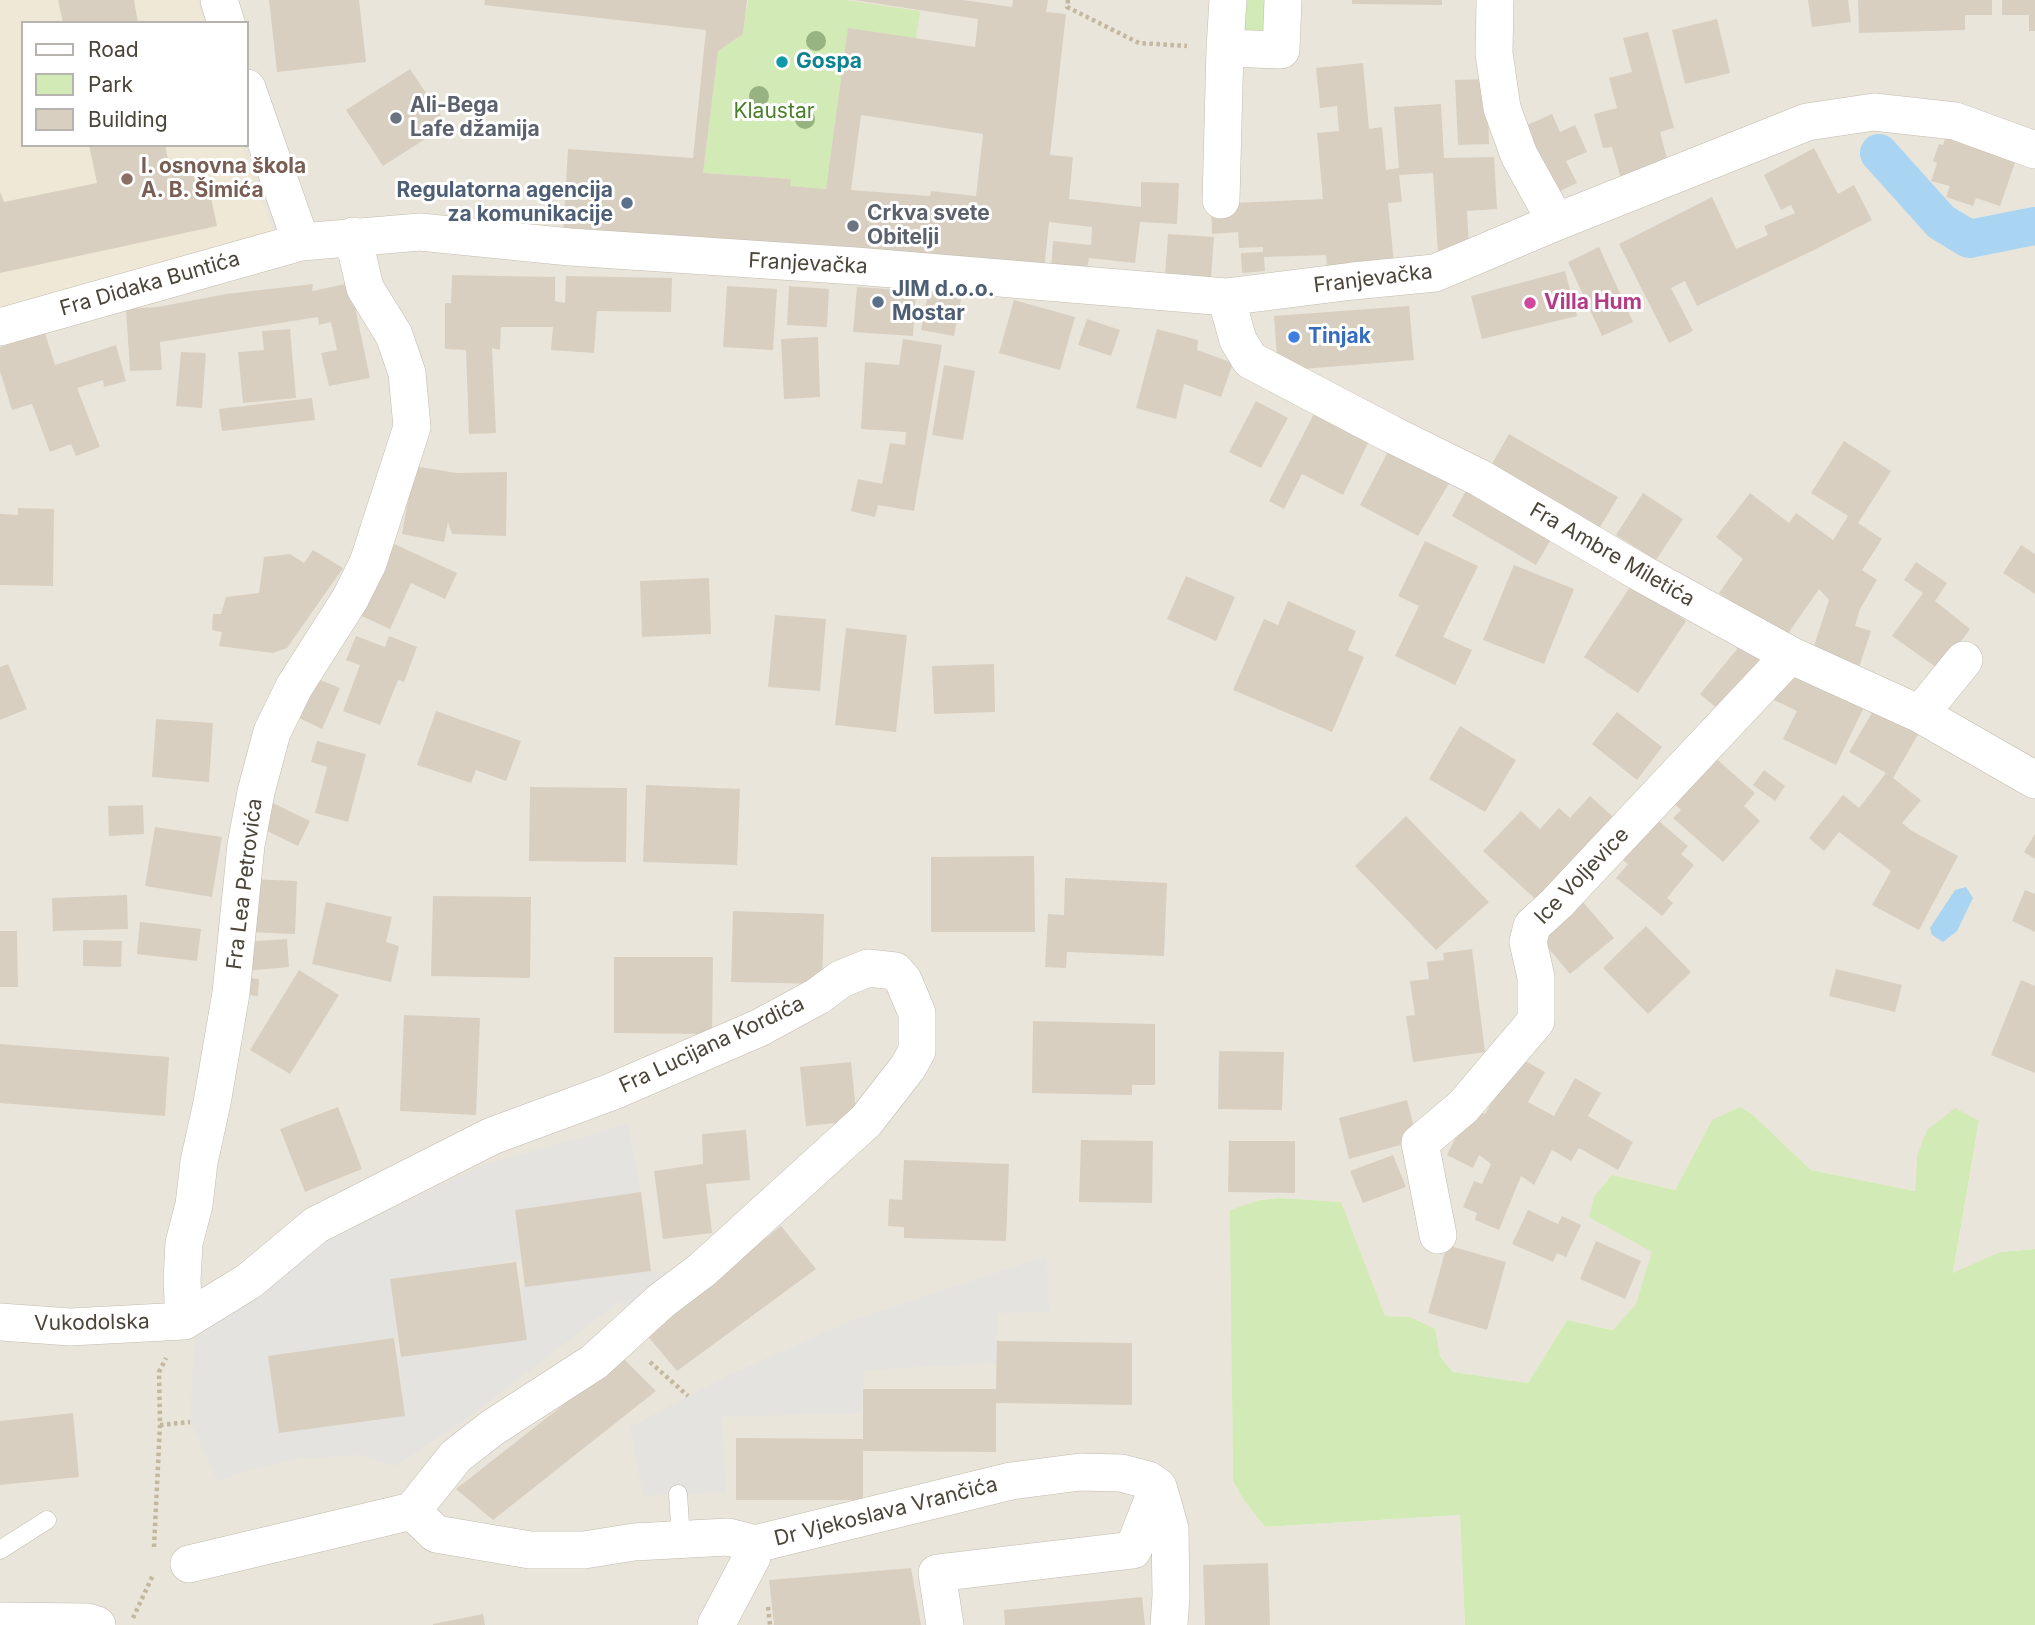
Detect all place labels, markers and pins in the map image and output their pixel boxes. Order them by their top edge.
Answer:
place label: Gospa [796,49,862,75]
marker: Gospa [774,54,790,70]
place label: Ali-Bega Lafe džamija [410,93,540,143]
marker: Ali-Bega Lafe džamija [388,110,404,126]
place label: I. osnovna škola A. B. Šimića [141,154,306,204]
marker: I. osnovna škola A. B. Šimića [119,171,135,187]
place label: Regulatorna agencija za komunikacije [396,178,613,228]
marker: Regulatorna agencija za komunikacije [619,195,635,211]
place label: Crkva svete Obitelji [867,201,990,251]
marker: Crkva svete Obitelji [845,218,861,234]
place label: JIM d.o.o. Mostar [892,277,995,327]
place label: Villa Hum [1544,290,1642,316]
marker: JIM d.o.o. Mostar [870,294,886,310]
marker: Villa Hum [1522,295,1538,311]
place label: Tinjak [1308,324,1371,350]
marker: Tinjak [1286,329,1302,345]

